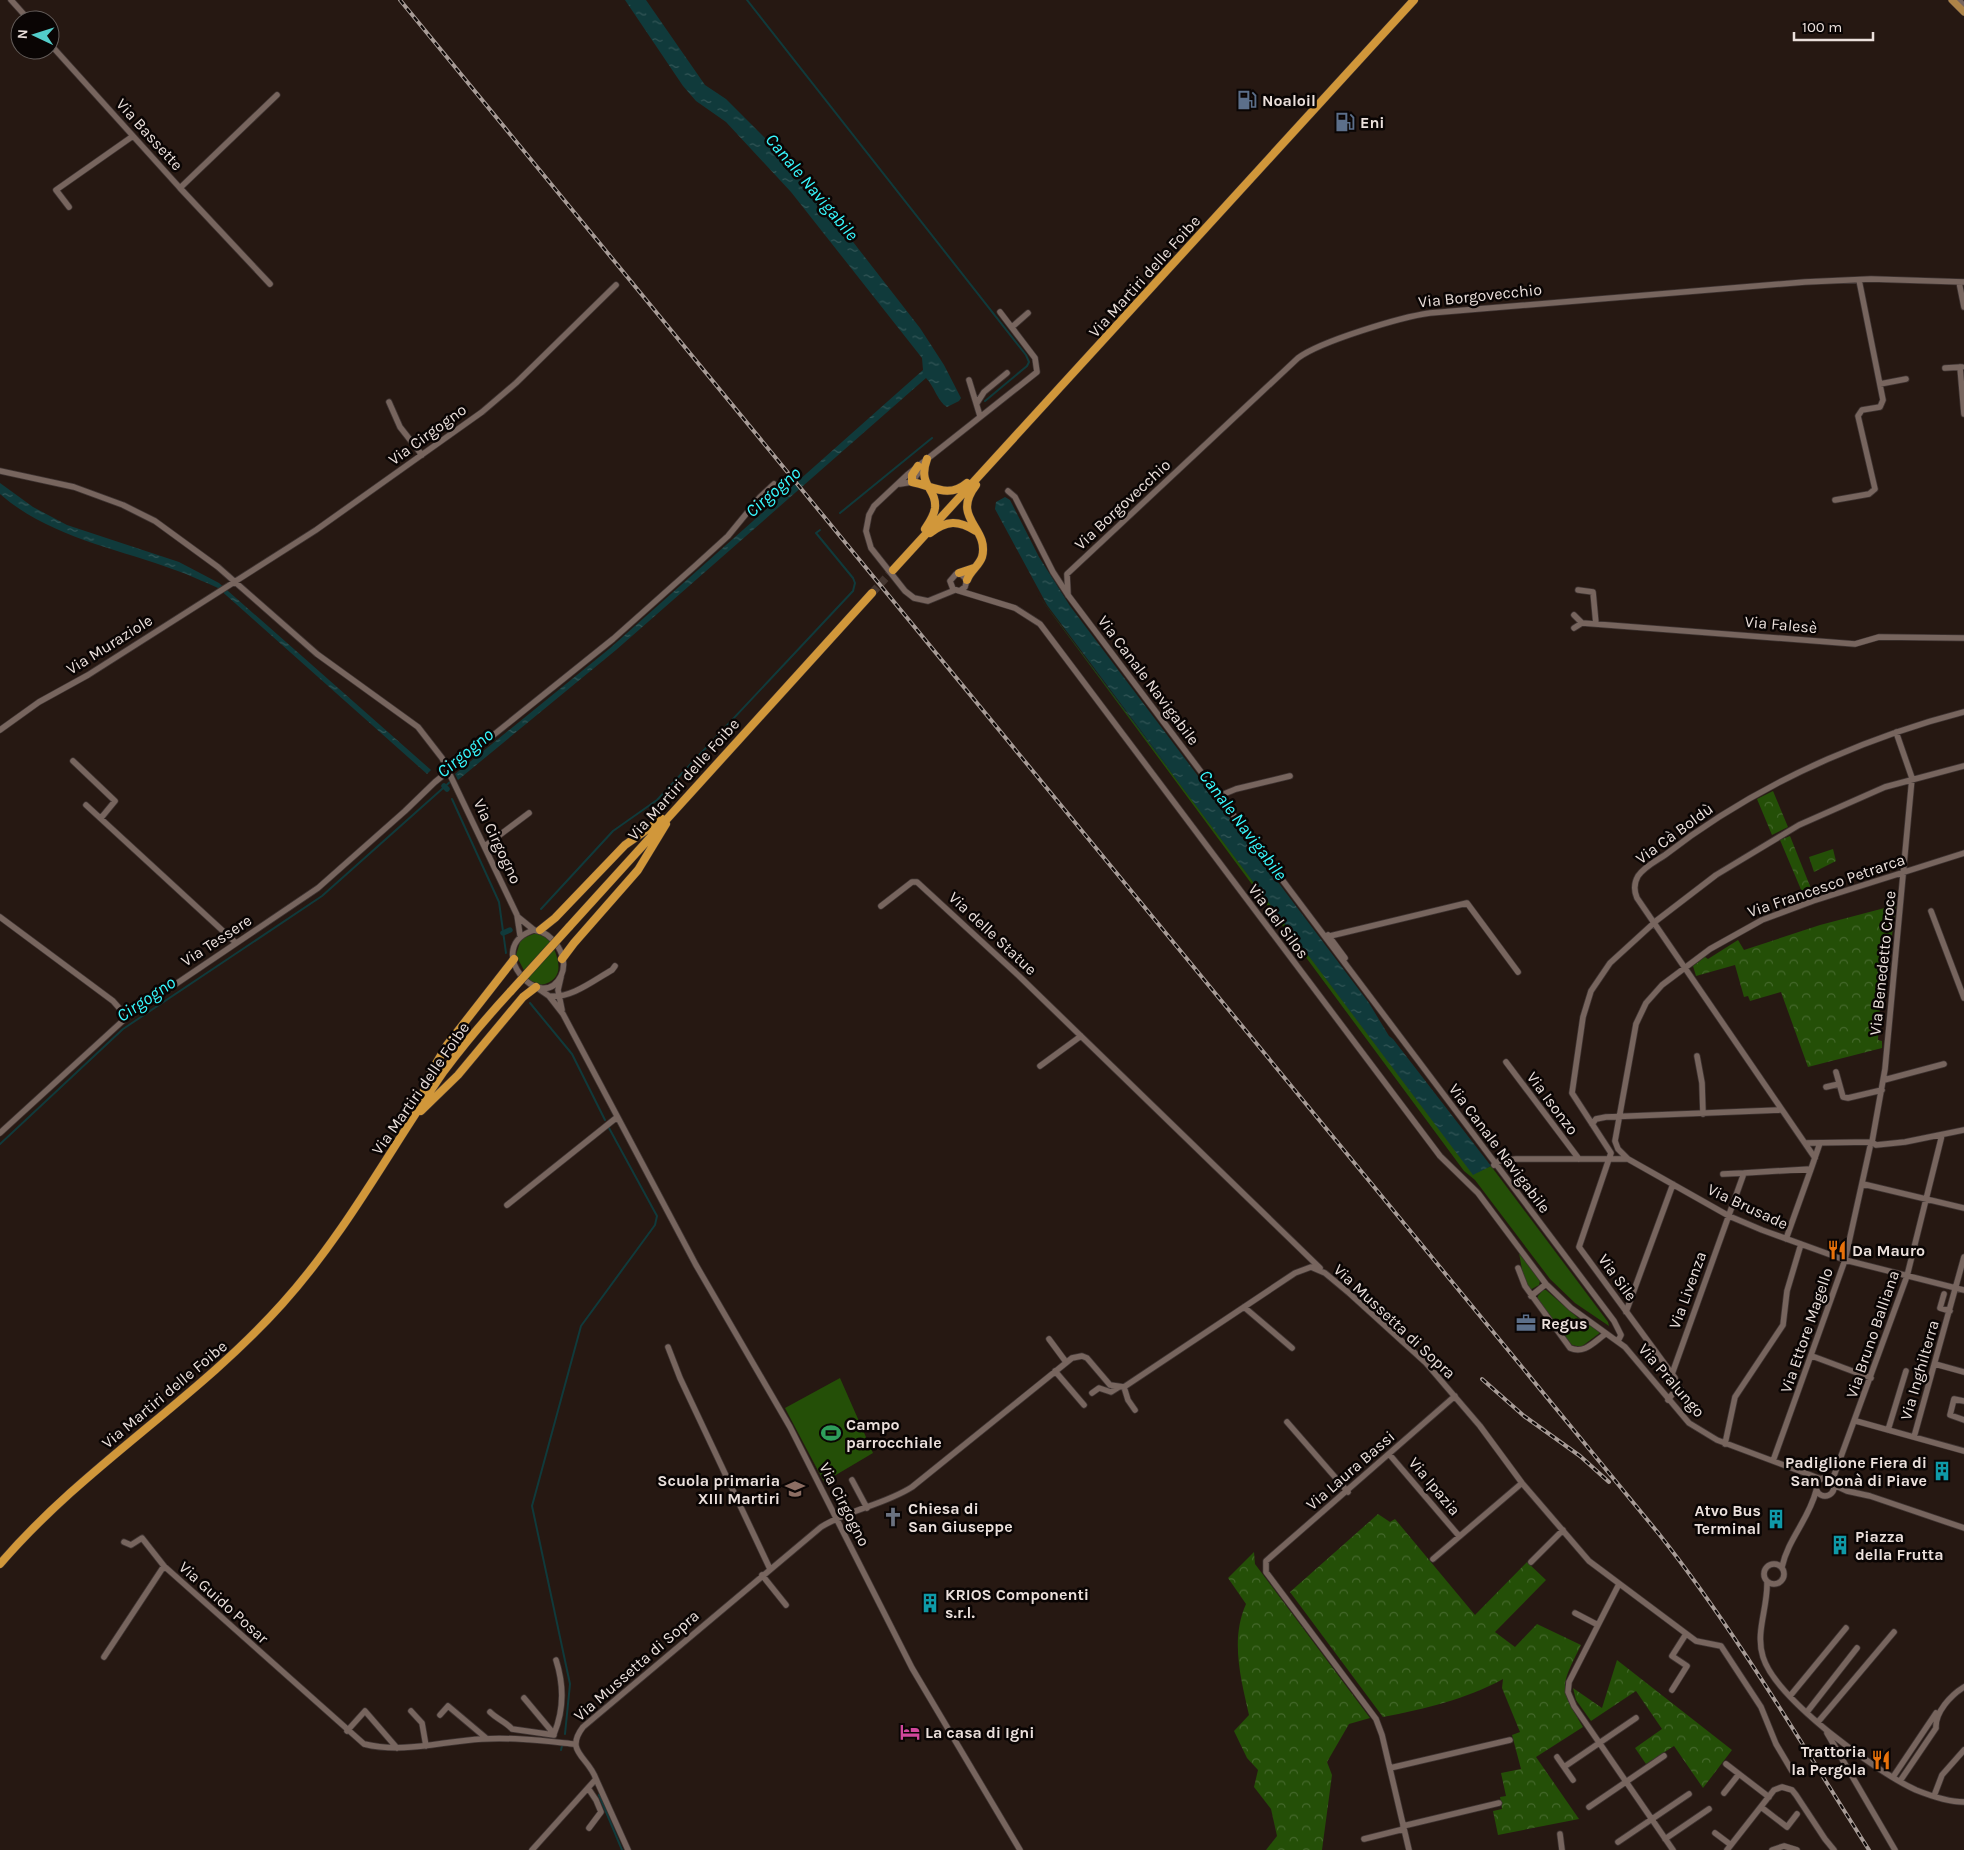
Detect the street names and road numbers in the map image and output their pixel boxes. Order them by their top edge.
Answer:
street label: Via Bassette [112,94,187,174]
street label: Via Martiri delle Foibe [1085,211,1204,341]
street label: Via Borgovecchio [1417,280,1543,311]
street label: Via Cirgogno [385,400,470,469]
street label: Via Borgovecchio [1070,455,1174,554]
street label: Via Muraziole [63,610,156,678]
street label: Via Canale Navigabile [1094,612,1204,749]
street label: Via Falesè [1744,612,1818,637]
street label: Via Martiri delle Foibe [624,714,743,844]
street label: Via Cirgogno [470,796,526,887]
street label: Via Cà Boldù [1632,799,1717,868]
street label: Via Francesco Petrarca [1745,850,1907,921]
street label: Via del Silos [1244,880,1313,962]
street label: Via delle Statue [945,888,1041,979]
street label: Via Benedetto Croce [1865,890,1900,1036]
street label: Via Tessere [177,911,255,970]
street label: Via Martiri delle Foibe [367,1018,473,1158]
street label: Via Isonzo [1523,1068,1582,1139]
street label: Via Canale Navigabile [1445,1080,1555,1217]
street label: Via Brusade [1704,1180,1791,1233]
street label: Via Livenza [1665,1249,1710,1331]
street label: Via Sile [1594,1250,1641,1305]
street label: Via Mussetta di Sopra [1330,1260,1460,1383]
street label: Via Ettore Magello [1776,1265,1837,1395]
street label: Via Bruno Balliana [1842,1268,1903,1400]
street label: Via Inghilterra [1896,1318,1943,1422]
street label: Via Martiri delle Foibe [98,1336,231,1452]
street label: Via Pralungo [1634,1340,1709,1421]
street label: Via Laura Bassi [1302,1427,1398,1514]
street label: Via Ipazia [1405,1453,1464,1519]
street label: Via Cirgogno [815,1459,874,1549]
street label: Via Guido Posar [175,1557,272,1648]
street label: Via Mussetta di Sopra [570,1606,703,1725]

